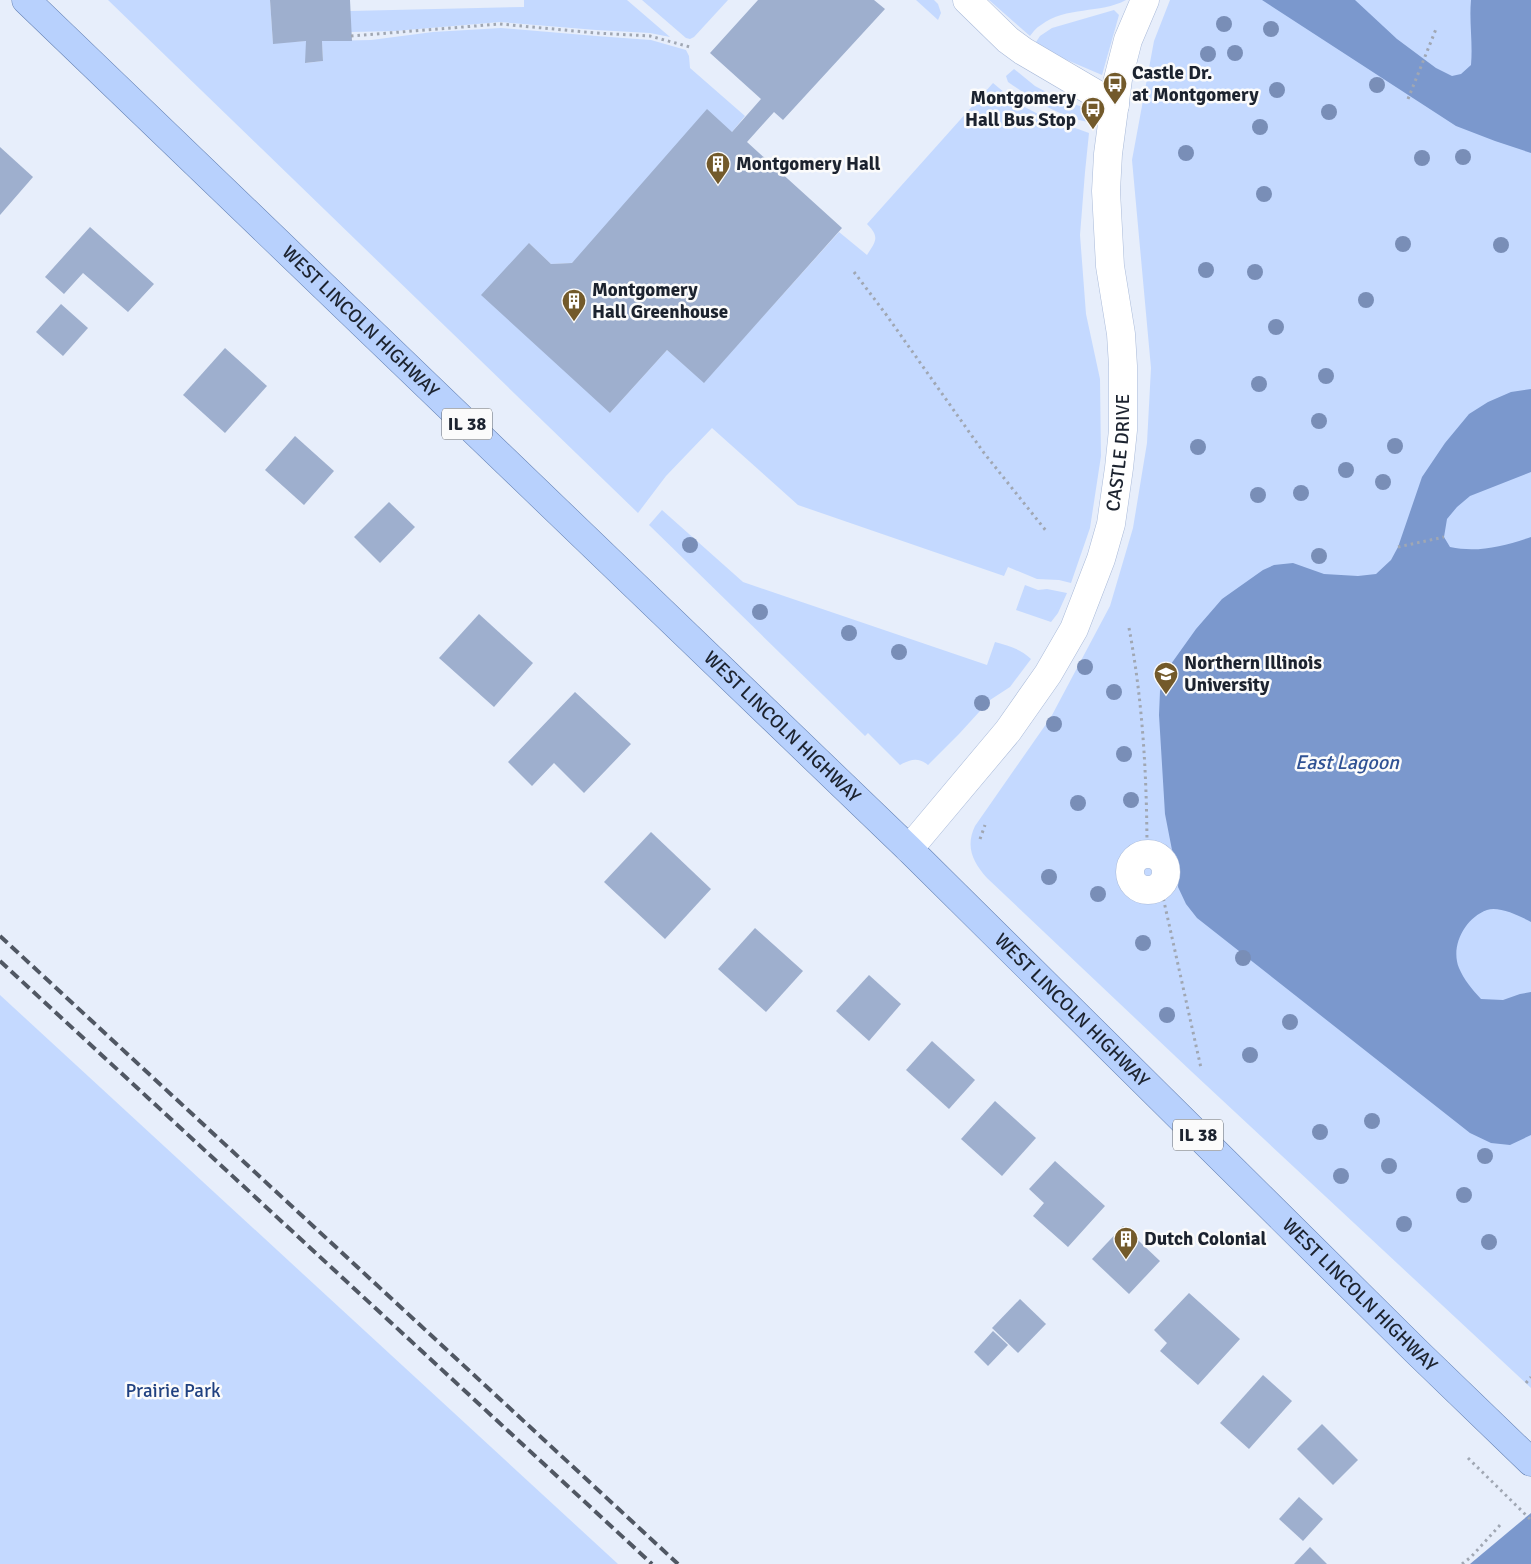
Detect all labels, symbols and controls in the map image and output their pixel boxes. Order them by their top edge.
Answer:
place label: Castle Dr. at Montgomery [1132,61,1259,107]
bus stop icon: Castle Dr. at Montgomery [1102,71,1128,105]
place label: Montgomery Hall Bus Stop [965,86,1077,132]
bus stop icon: Montgomery Hall Bus Stop [1080,96,1106,130]
building icon: Montgomery Hall [705,151,731,185]
place label: Montgomery Hall [736,152,880,176]
street label: WEST LINCOLN HIGHWAY [277,241,444,403]
place label: Montgomery Hall Greenhouse [592,278,728,324]
building icon: Montgomery Hall Greenhouse [561,288,587,322]
street label: CASTLE DRIVE [1101,394,1135,513]
road number: IL 38 [442,408,492,439]
street label: WEST LINCOLN HIGHWAY [699,646,866,808]
place label: Northern Illinois University [1184,651,1322,697]
school or university icon: Northern Illinois University [1153,661,1179,695]
water label: East Lagoon [1295,750,1400,775]
street label: WEST LINCOLN HIGHWAY [989,928,1155,1092]
road number: IL 38 [1173,1120,1223,1150]
street label: WEST LINCOLN HIGHWAY [1277,1213,1443,1377]
building icon: Dutch Colonial [1113,1226,1139,1260]
place label: Dutch Colonial [1144,1227,1266,1251]
park label: Prairie Park [126,1379,221,1403]

